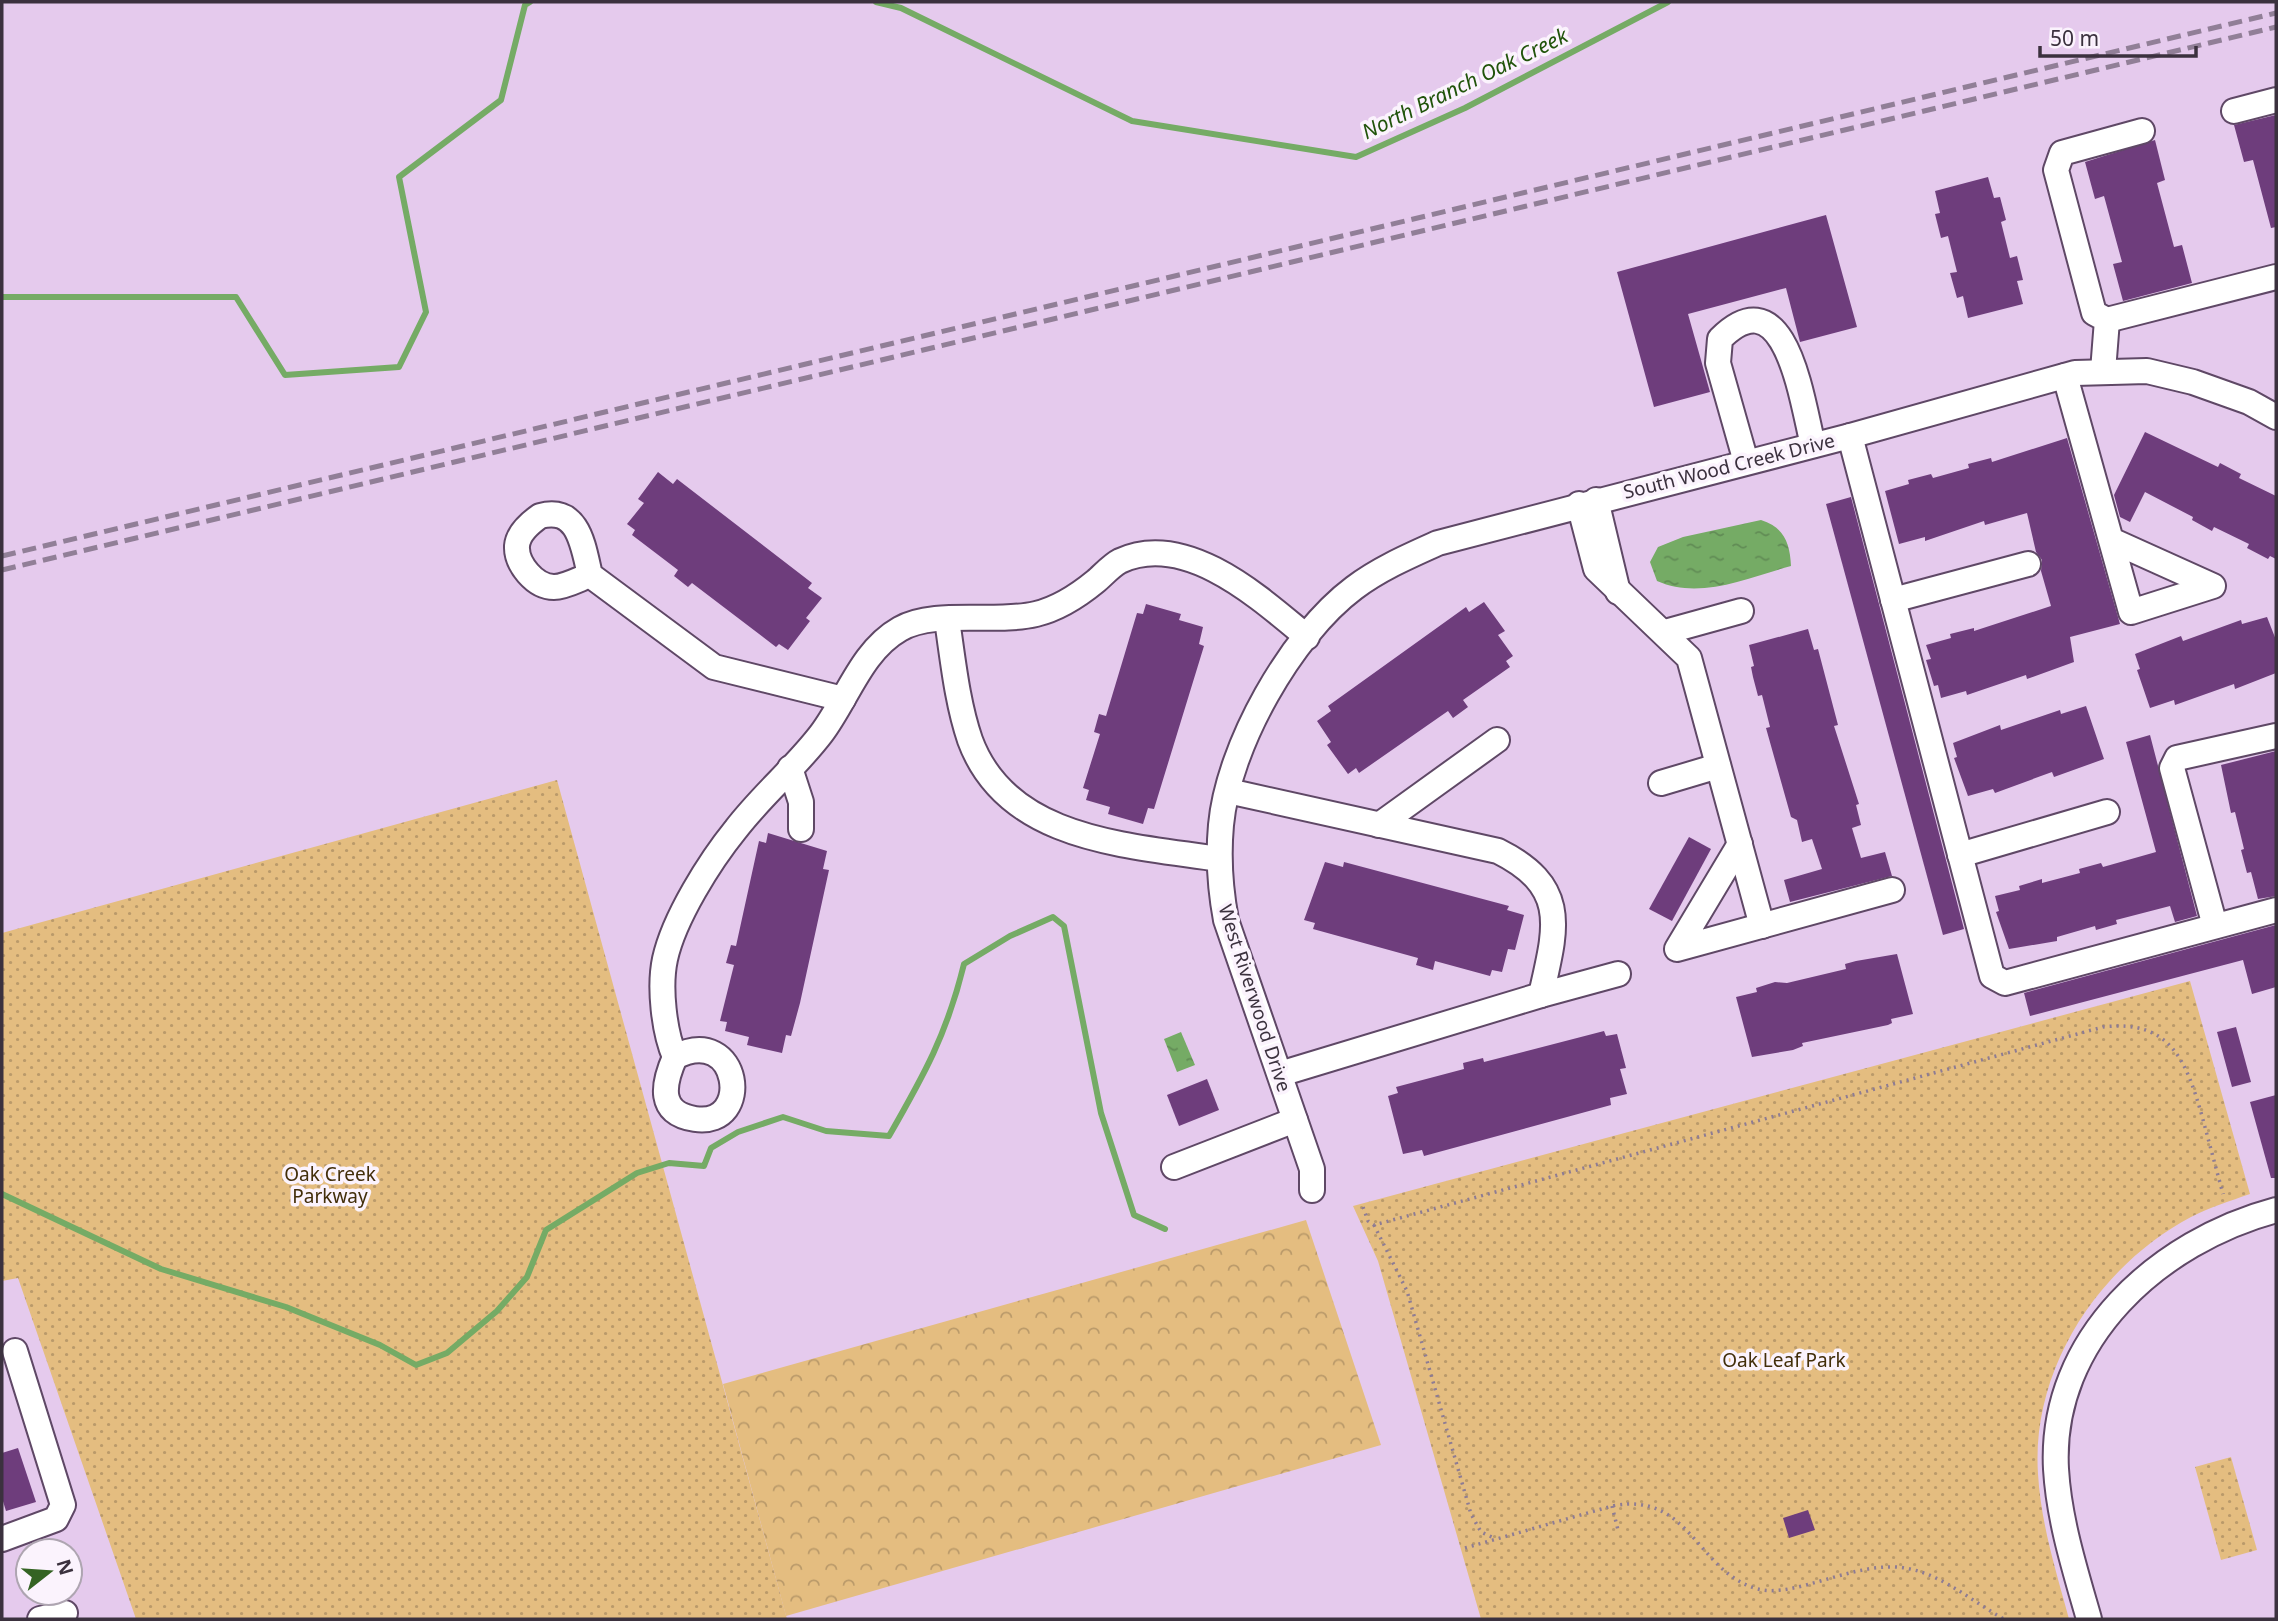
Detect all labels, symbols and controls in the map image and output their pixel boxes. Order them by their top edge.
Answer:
scale bar [2040,14,2196,58]
water label: North Branch Oak Creek [1357,20,1574,145]
text: 50 m [2050,24,2099,52]
street label: South Wood Creek Drive [1621,427,1837,505]
street label: West Riverwood Drive [1212,901,1298,1095]
park label: Oak Creek Parkway [284,1161,376,1209]
park label: Oak Leaf Park [1722,1347,1846,1373]
north arrow [14,1537,84,1607]
text: N [51,1556,80,1578]

